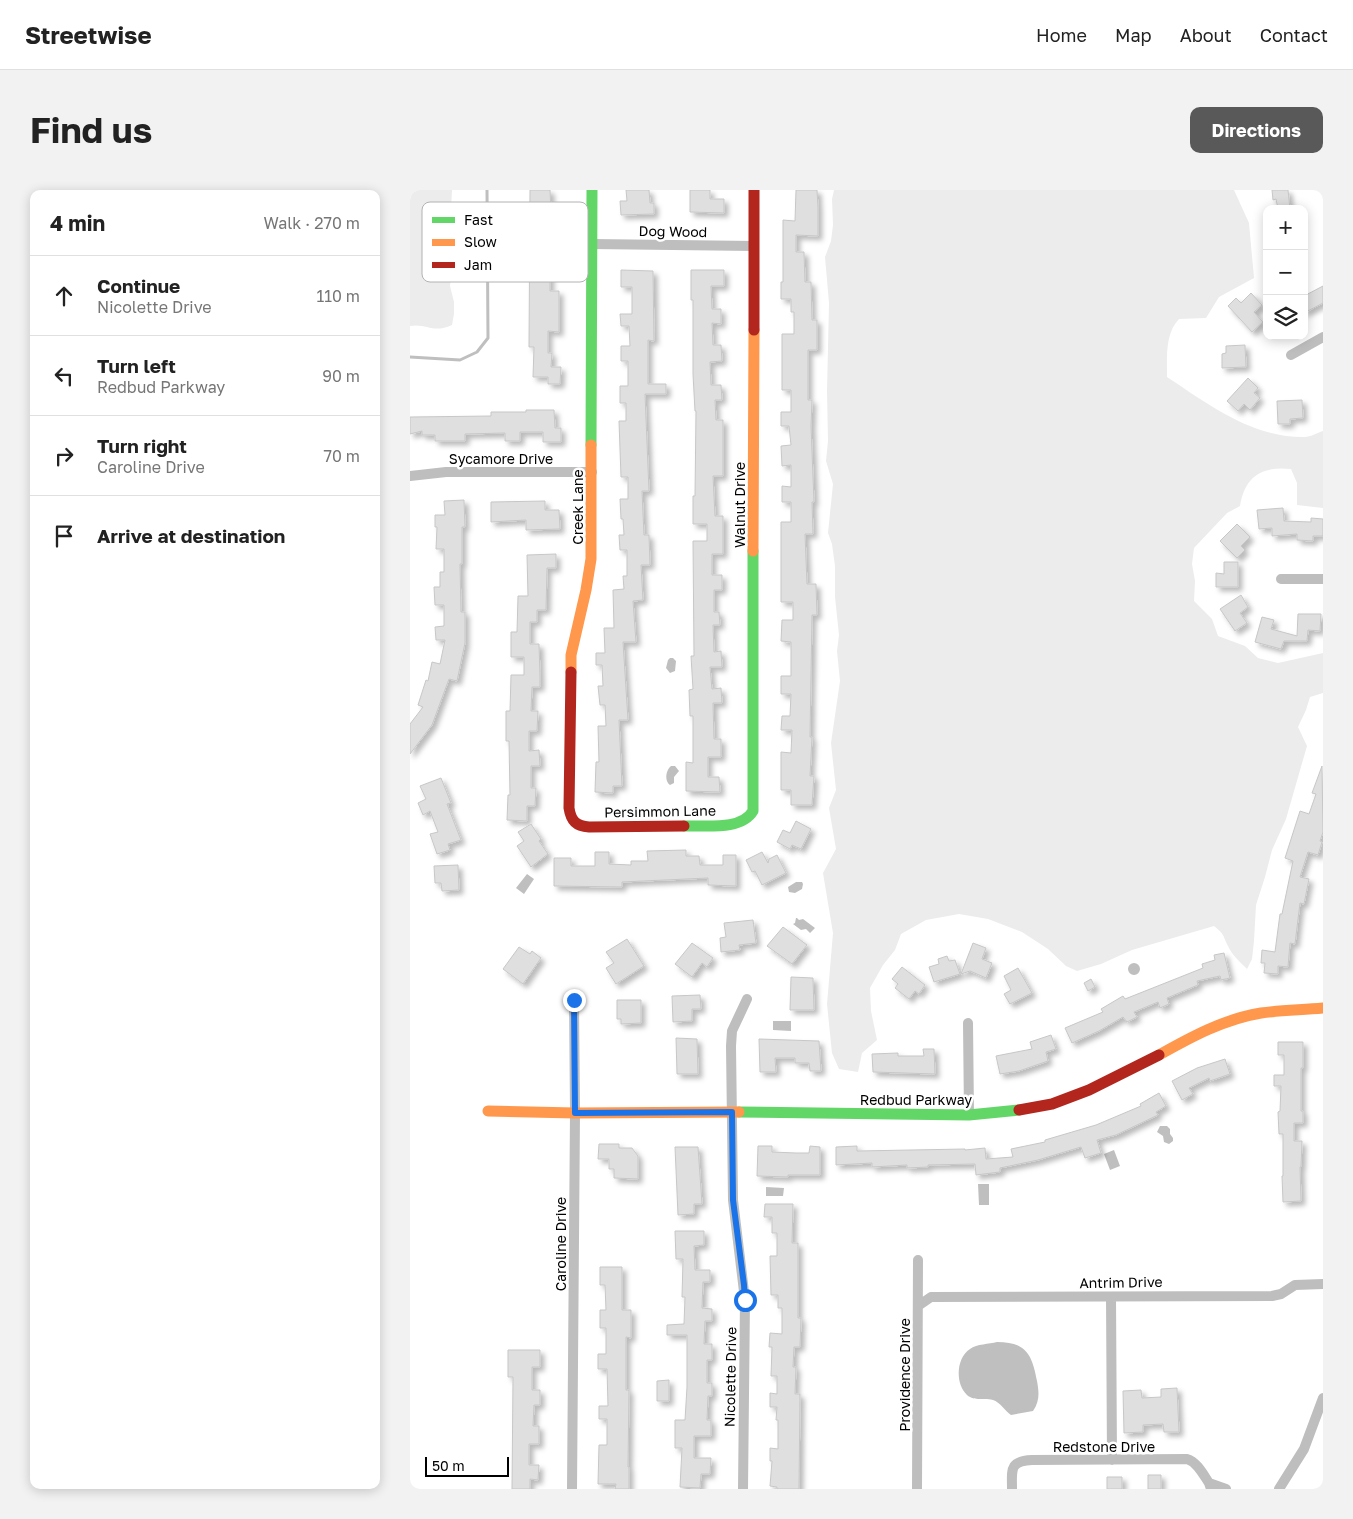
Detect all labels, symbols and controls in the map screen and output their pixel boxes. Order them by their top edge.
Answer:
text: Streetwise [25,20,152,49]
text: Home [1036,24,1087,46]
text: Map [1115,24,1152,46]
text: About [1180,24,1232,46]
text: Contact [1260,24,1328,46]
button: Directions [1190,107,1323,153]
text: Find us [30,109,152,151]
legend [422,202,588,282]
map controls [1263,205,1308,340]
button: + [1263,205,1308,250]
text: 4 min [50,210,105,236]
text: Fast [464,211,493,228]
text: Walk · 270 m [263,213,360,233]
street label: Dog Wood [639,222,707,240]
text: Slow [464,233,497,250]
button: − [1263,250,1308,295]
text: Jam [464,256,492,273]
text: Continue [97,274,180,297]
icon: ahead [50,282,78,310]
text: 110 m [316,286,360,306]
button: layers [1263,295,1308,340]
text: Nicolette Drive [97,297,212,317]
text: Turn left [97,354,176,377]
icon: left [50,362,78,390]
text: 90 m [322,366,360,386]
text: Redbud Parkway [97,377,225,397]
text: Turn right [97,434,187,457]
icon: right [50,442,78,470]
text: 70 m [323,446,360,466]
street label: Sycamore Drive [449,450,553,467]
text: Caroline Drive [97,457,205,477]
street label: Walnut Drive [731,462,748,548]
street label: Creek Lane [569,469,586,545]
icon: arrive [50,522,78,550]
text: Arrive at destination [97,524,285,547]
street label: Persimmon Lane [604,802,716,820]
route end [563,989,586,1012]
street label: Redbud Parkway [860,1091,972,1108]
street label: Caroline Drive [552,1197,569,1291]
street label: Antrim Drive [1079,1273,1163,1291]
route start [734,1289,757,1312]
street label: Providence Drive [896,1318,913,1432]
street label: Nicolette Drive [721,1327,739,1427]
street label: Redstone Drive [1053,1438,1155,1455]
scale bar [425,1454,509,1477]
text: 50 m [432,1457,465,1474]

